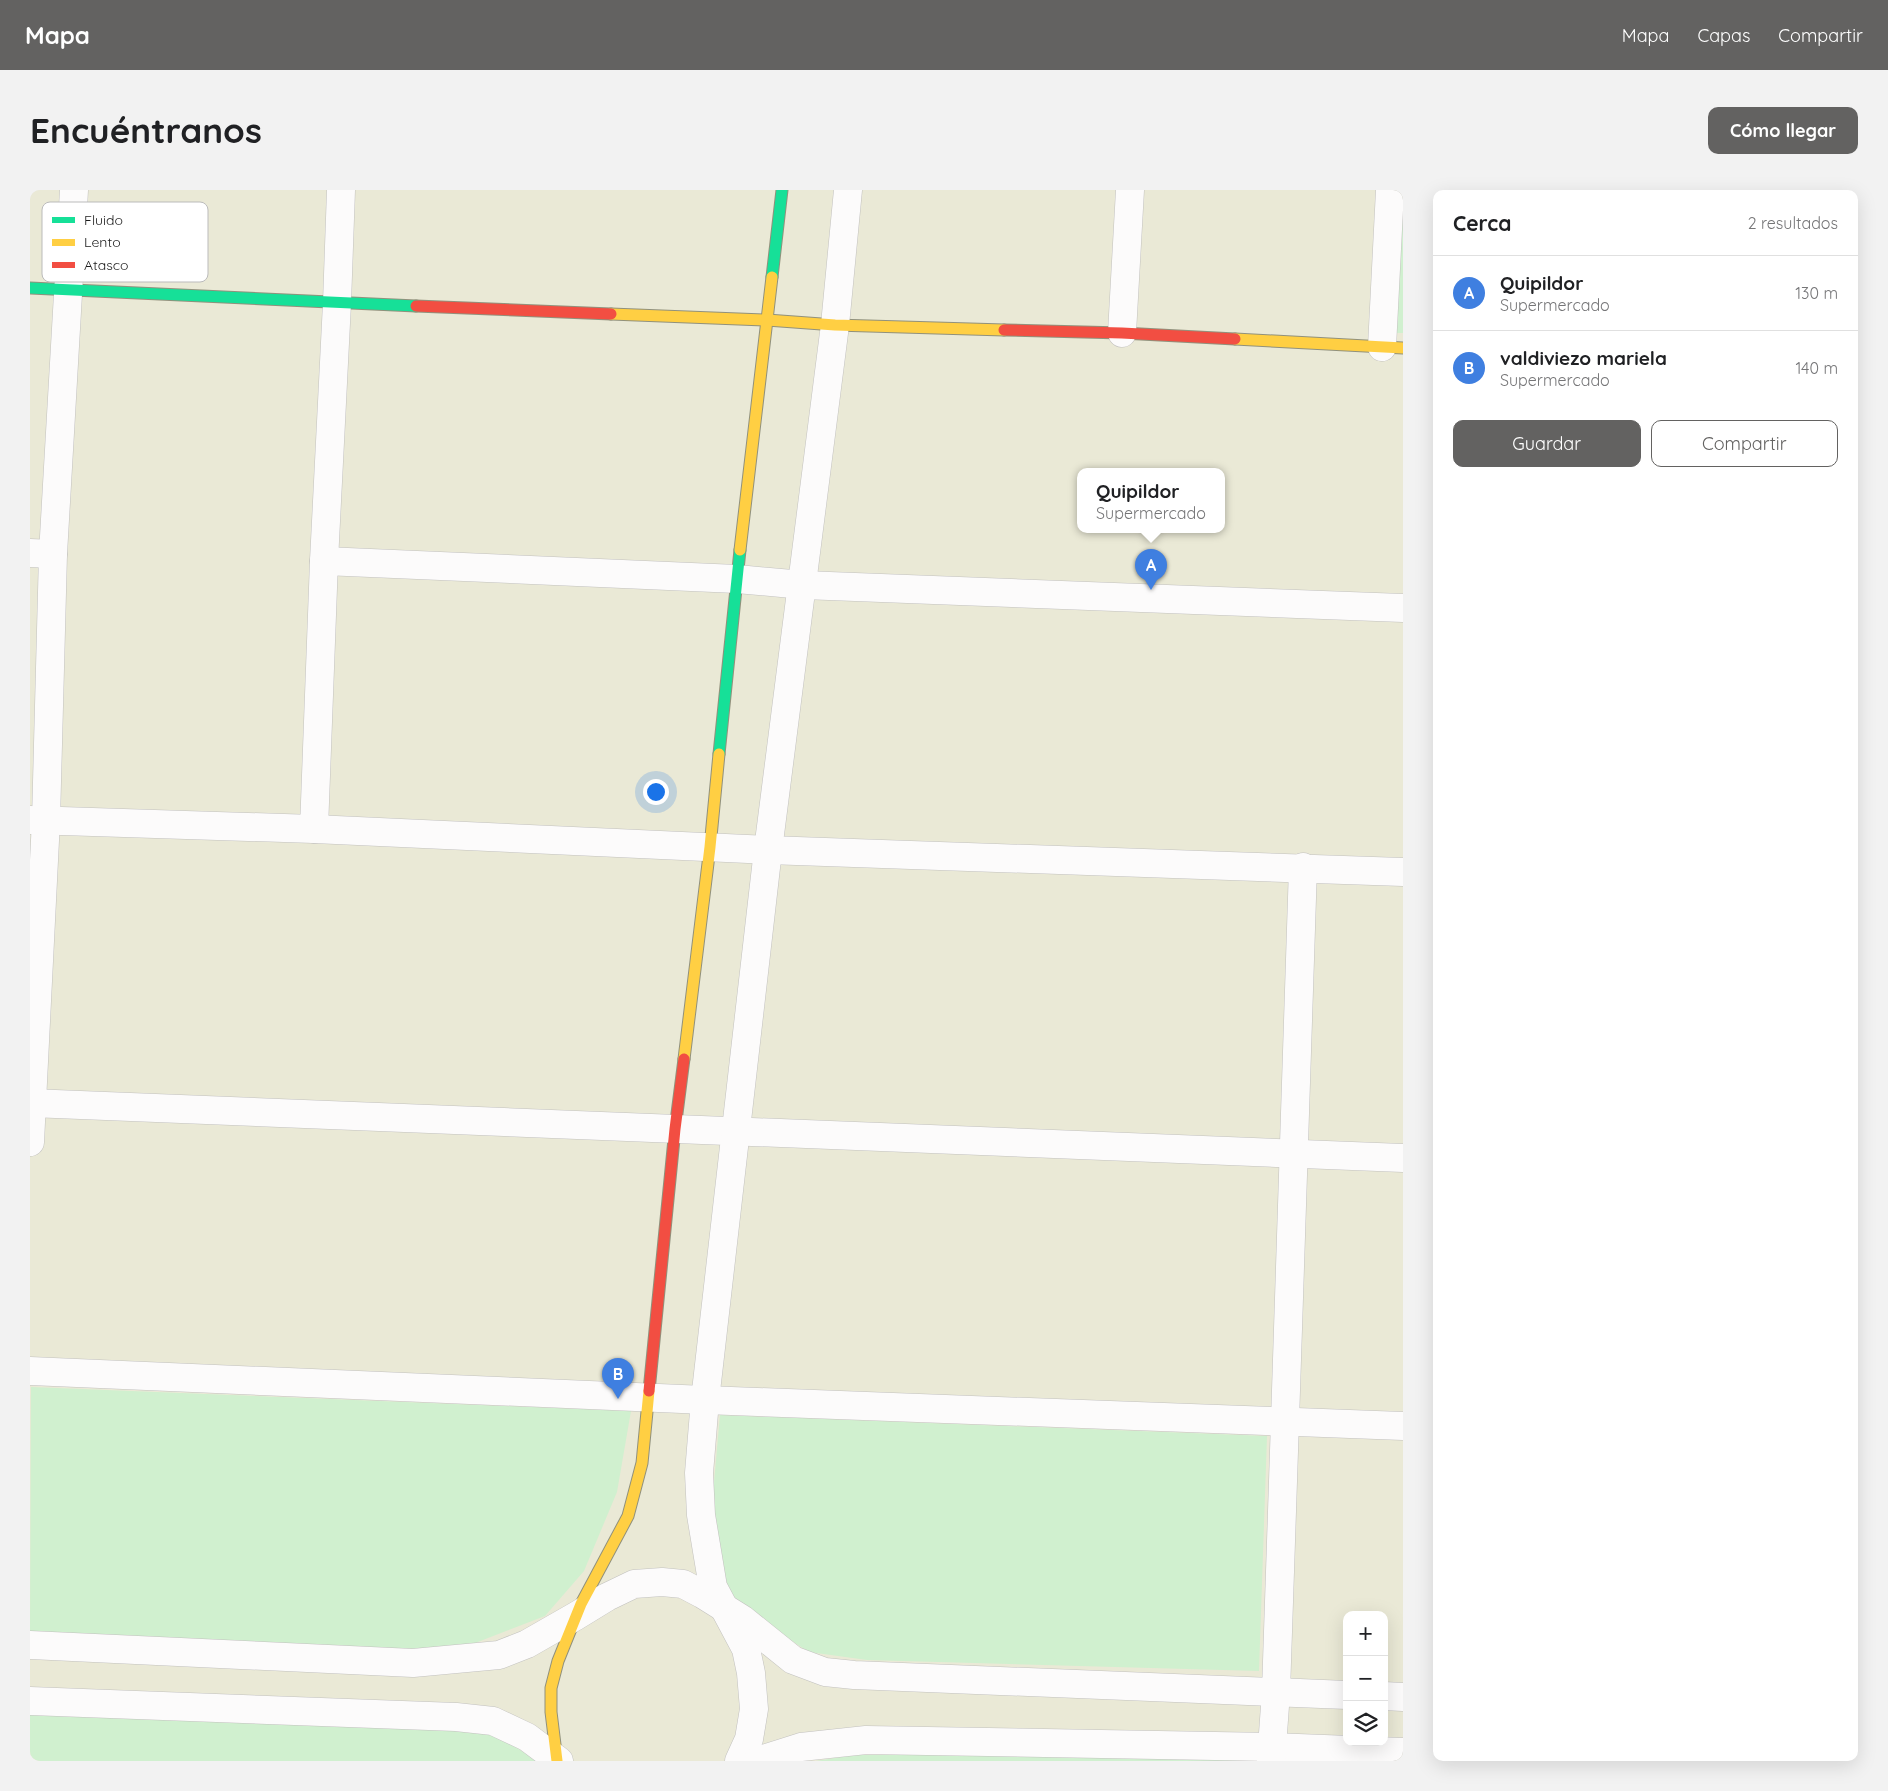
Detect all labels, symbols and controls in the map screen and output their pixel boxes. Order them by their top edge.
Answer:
text: Mapa [25,20,90,50]
text: Mapa [1622,24,1669,47]
text: Capas [1697,24,1750,47]
text: Compartir [1778,24,1863,47]
button: Cómo llegar [1708,107,1858,154]
text: Encuéntranos [30,108,262,152]
legend [42,202,208,282]
text: Cerca [1453,210,1511,236]
text: Fluido [84,211,123,229]
text: 2 resultados [1748,213,1838,233]
text: Lento [84,233,121,251]
text: Atasco [84,256,129,274]
text: Quipildor [1500,271,1583,295]
text: A [1464,283,1474,303]
text: 130 m [1795,283,1838,303]
text: Supermercado [1500,295,1610,315]
text: valdiviezo mariela [1500,346,1667,370]
text: B [1464,358,1474,378]
text: 140 m [1795,358,1838,378]
text: Supermercado [1500,370,1610,390]
button: Guardar [1453,420,1641,467]
button: Compartir [1651,420,1838,467]
popup [1077,468,1225,533]
text: Quipildor [1096,479,1179,503]
text: Supermercado [1096,503,1206,523]
pin: A [1135,549,1167,590]
your location [643,779,669,805]
pin: B [602,1358,634,1399]
map controls [1343,1611,1388,1746]
button: + [1343,1611,1388,1656]
button: − [1343,1656,1388,1701]
button: layers [1343,1701,1388,1746]

